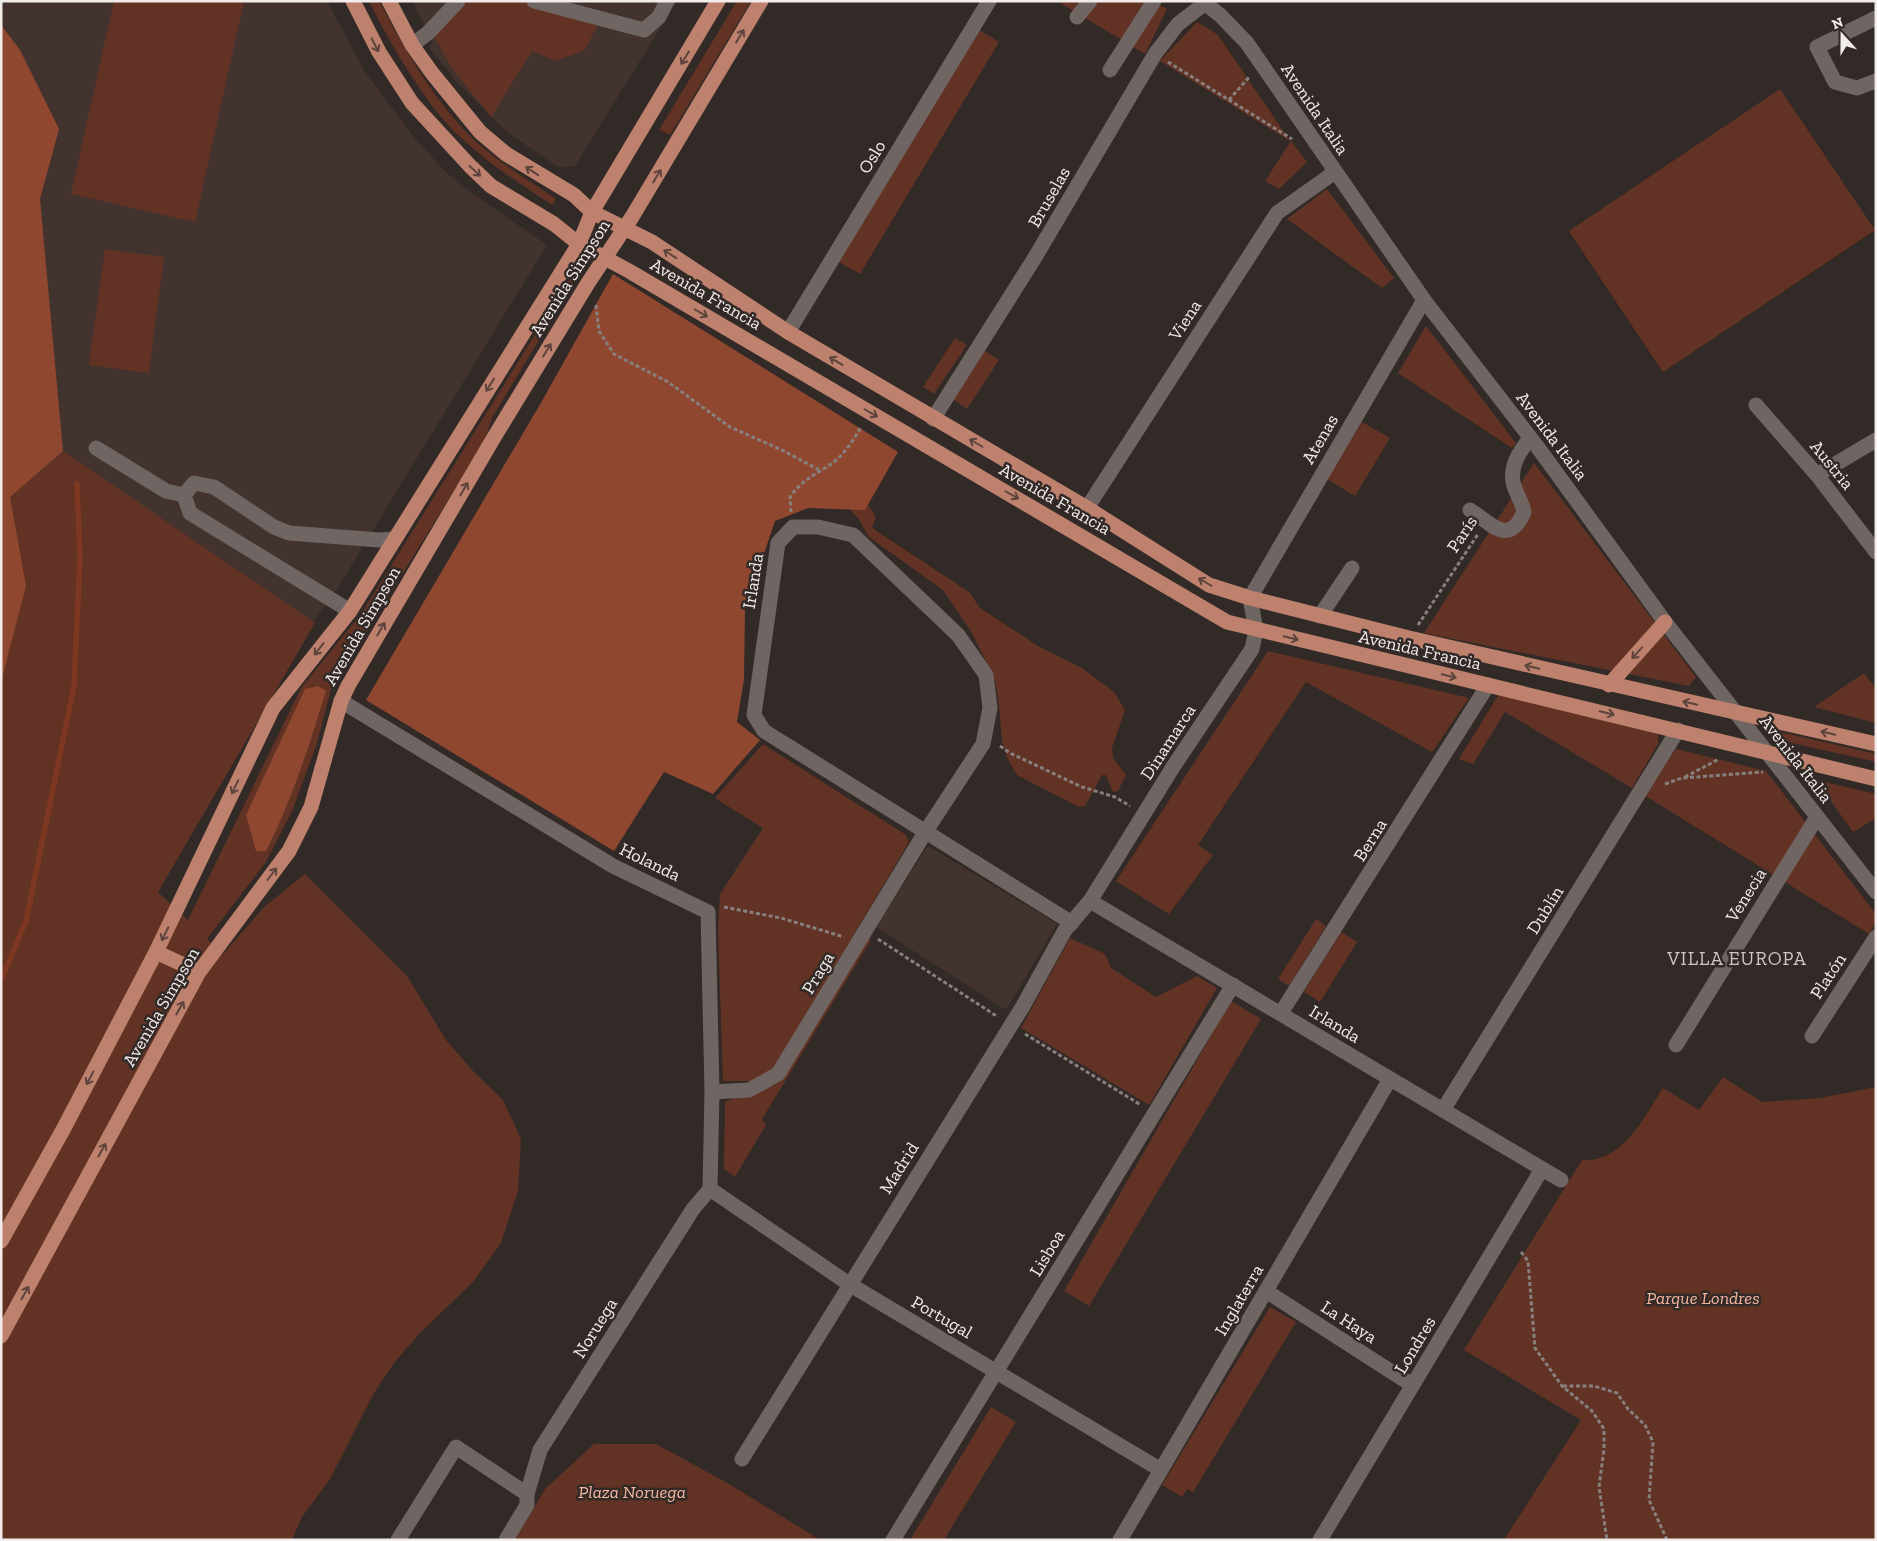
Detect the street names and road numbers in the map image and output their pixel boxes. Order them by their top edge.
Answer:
street label: Avenida Italia [1276,59,1354,159]
street label: Oslo [854,136,890,178]
street label: Bruselas [1023,163,1075,231]
street label: Avenida Simpson [525,215,615,341]
street label: Avenida Francia [646,253,766,335]
street label: Viena [1163,295,1206,345]
street label: Avenida Italia [1511,387,1593,485]
street label: Atenas [1297,410,1343,468]
street label: Austria [1805,436,1859,494]
street label: Avenida Francia [995,458,1115,540]
street label: París [1442,511,1482,556]
street label: Irlanda [738,552,768,610]
street label: Avenida Simpson [319,562,405,689]
street label: Avenida Francia [1357,625,1484,675]
street label: Dinamarca [1135,700,1201,784]
street label: Avenida Italia [1755,711,1837,808]
street label: Berna [1349,814,1392,865]
street label: Holanda [616,838,684,886]
street label: Venecia [1720,864,1771,927]
street label: Dublín [1522,881,1569,938]
street label: Avenida Simpson [118,943,204,1070]
street label: Praga [797,948,839,998]
street label: Platón [1805,948,1851,1003]
street label: Irlanda [1306,1000,1365,1048]
street label: Madrid [875,1138,923,1198]
street label: Lisboa [1025,1226,1070,1280]
street label: Inglaterra [1210,1260,1268,1339]
street label: Portugal [908,1291,977,1343]
street label: Noruega [568,1294,622,1362]
street label: La Haya [1317,1296,1381,1348]
street label: Londres [1389,1312,1441,1378]

